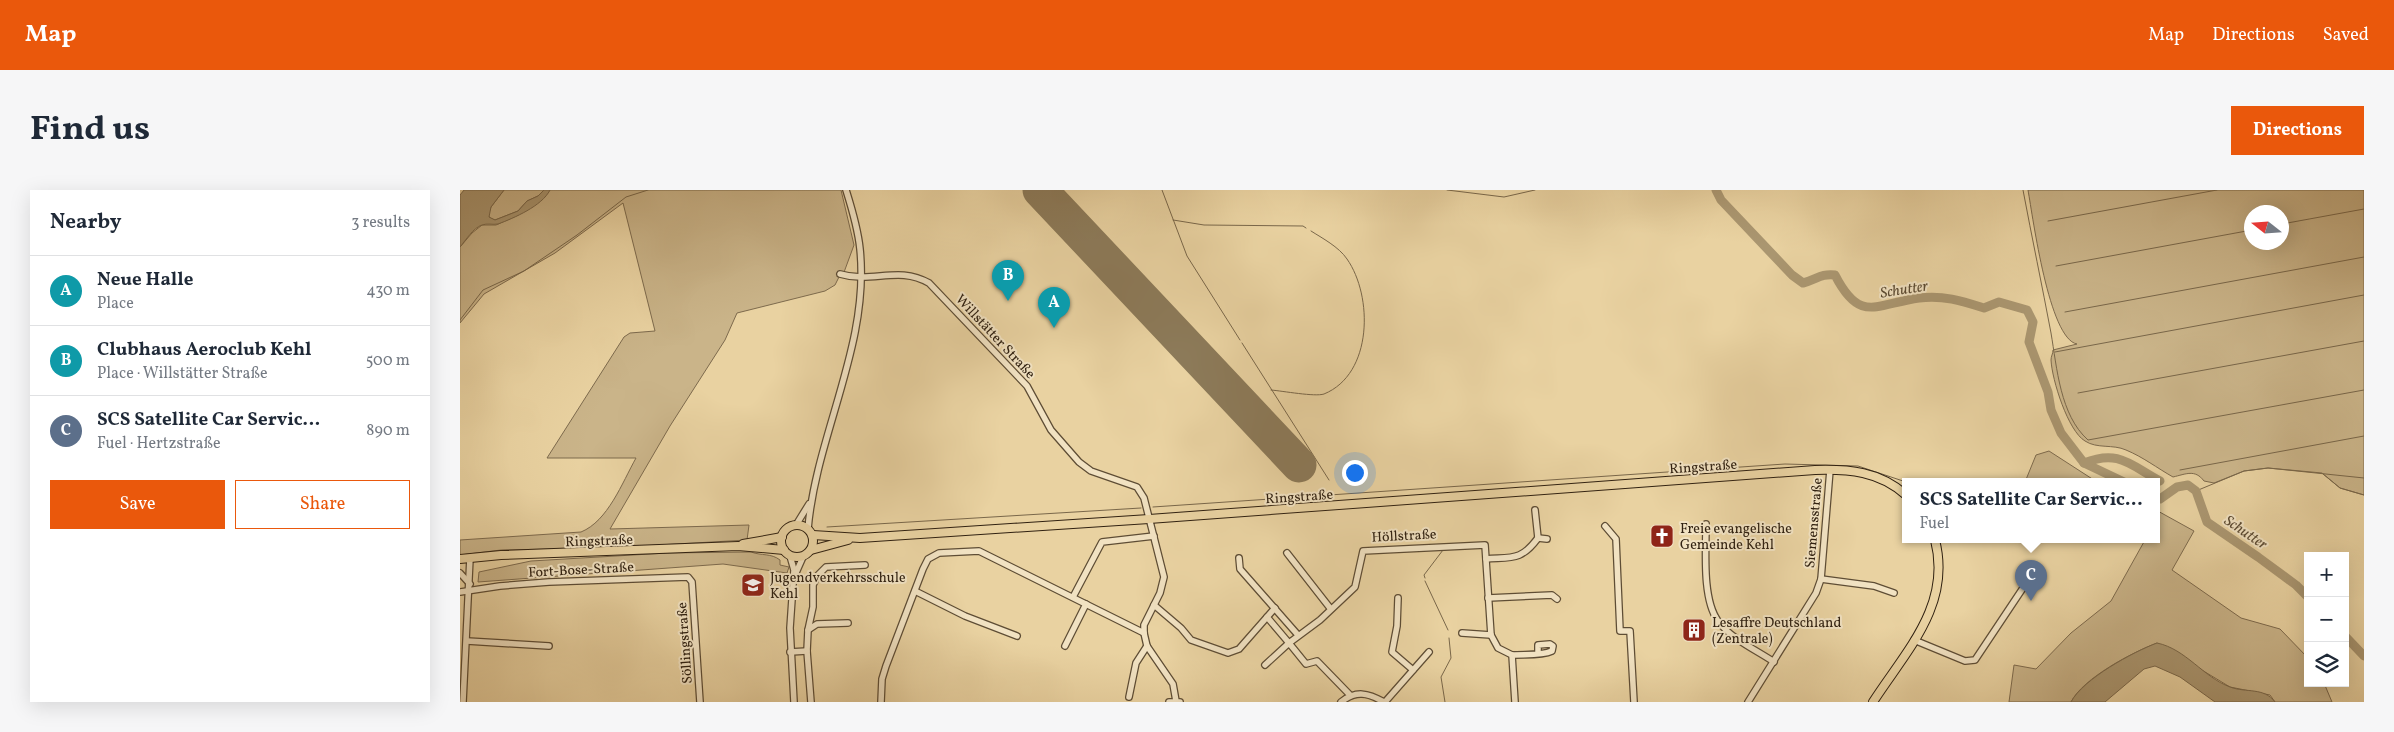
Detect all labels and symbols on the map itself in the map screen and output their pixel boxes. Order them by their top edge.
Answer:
north arrow [2244,205,2289,250]
pin: B [992,260,1024,301]
water label: Schutter [1879,276,1930,305]
pin: A [1038,287,1070,328]
street label: Willstätter Straße [951,291,1039,384]
street label: Ringstraße [1668,456,1738,479]
your location [1342,460,1368,486]
street label: Siemensstraße [1801,477,1828,569]
street label: Ringstraße [1264,486,1334,509]
water label: Schutter [2219,511,2271,556]
place label: Freie evangelische Gemeinde Kehl [1680,520,1792,555]
church icon: Freie evangelische Gemeinde Kehl [1649,523,1675,549]
street label: Höllstraße [1371,525,1437,548]
street label: Ringstraße [565,531,634,552]
street label: Fort-Bose-Straße [528,558,635,583]
pin: C [2015,560,2047,601]
place label: Jugendverkehrsschule Kehl [770,569,906,604]
school or university icon: Jugendverkehrsschule Kehl [740,572,766,598]
street label: Söllingstraße [673,601,698,684]
place label: Lesaffre Deutschland (Zentrale) [1712,614,1841,649]
building icon: Lesaffre Deutschland (Zentrale) [1681,617,1707,643]

